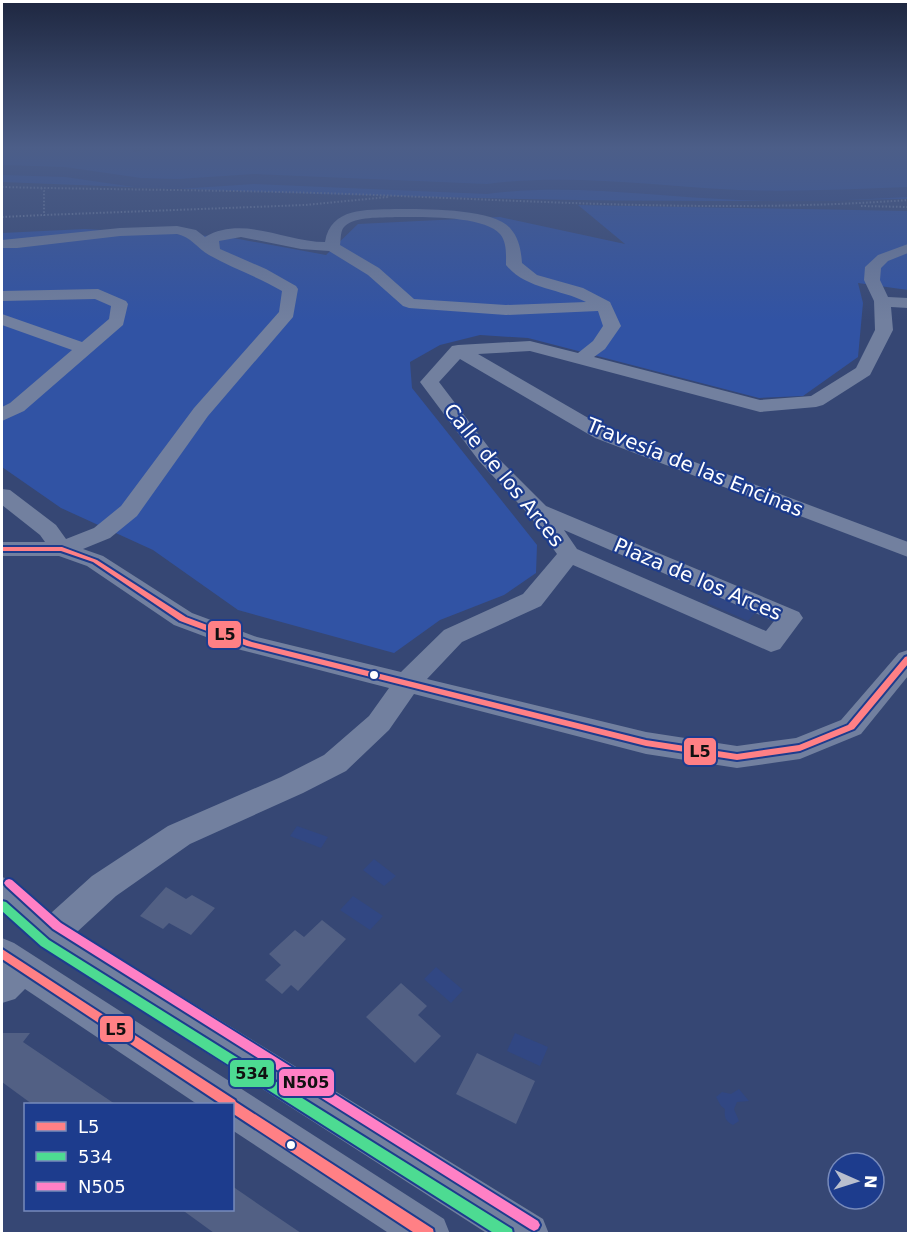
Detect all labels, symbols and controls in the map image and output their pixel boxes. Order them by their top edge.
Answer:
street label: Calle de los Arces [439,399,569,551]
street label: Travesía de las Encinas [582,412,807,522]
street label: Plaza de los Arces [610,533,786,625]
line badge: L5 [207,620,242,649]
text: L5 [214,625,236,644]
unlabelled marker [368,669,380,681]
line badge: L5 [683,737,717,766]
text: L5 [689,742,711,761]
line badge: L5 [99,1015,134,1043]
text: L5 [105,1020,127,1039]
line badge: 534 [229,1059,275,1088]
text: 534 [235,1064,269,1083]
line badge: N505 [278,1068,335,1097]
text: N505 [283,1073,329,1092]
legend [24,1103,234,1211]
text: L5 [78,1116,99,1137]
unlabelled marker [285,1139,297,1151]
text: 534 [78,1146,112,1167]
north arrow [826,1151,886,1211]
text: N [861,1175,880,1189]
text: N505 [78,1176,126,1197]

